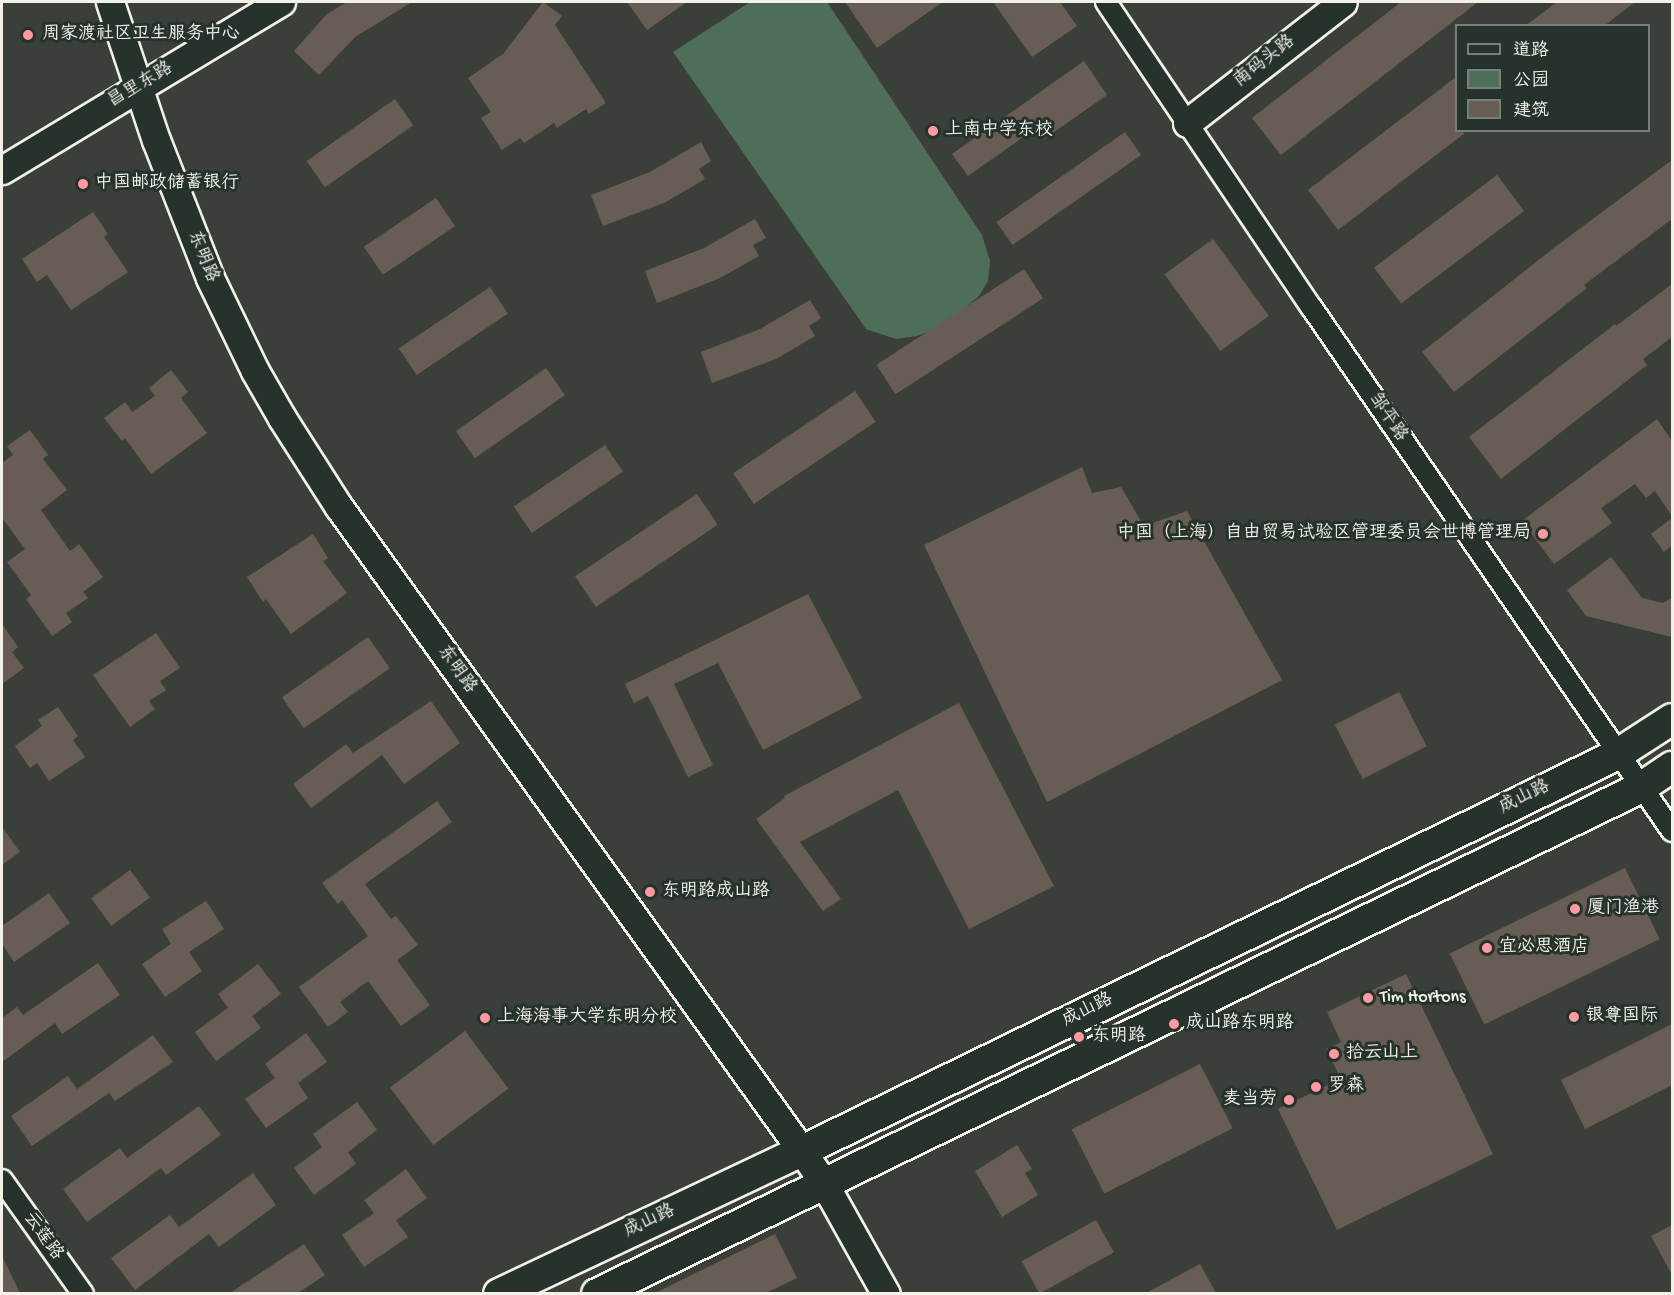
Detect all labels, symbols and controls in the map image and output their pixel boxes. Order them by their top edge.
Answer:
place label: 周家渡社区卫生服务中心 [42,24,240,46]
legend [1455,24,1650,132]
marker: 周家渡社区卫生服务中心 [19,26,37,44]
street label: 南码头路 [1230,31,1300,93]
text: 道路 [1513,41,1549,62]
street label: 昌里东路 [105,58,177,114]
text: 公园 [1513,71,1549,92]
text: 建筑 [1513,101,1549,122]
place label: 上南中学东校 [945,120,1053,142]
marker: 上南中学东校 [926,124,940,138]
place label: 中国邮政储蓄银行 [95,173,239,195]
marker: 中国邮政储蓄银行 [76,177,90,191]
street label: 东明路 [182,228,222,286]
street label: 邹平路 [1363,390,1411,446]
place label: 中国（上海）自由贸易试验区管理委员会世博管理局 [1117,523,1531,545]
marker: 中国（上海）自由贸易试验区管理委员会世博管理局 [1536,527,1550,541]
street label: 东明路 [432,642,480,698]
street label: 成山路 [1496,776,1554,820]
place label: 东明路成山路 [662,881,770,903]
marker: 东明路成山路 [643,885,657,899]
place label: 厦门渔港 [1587,898,1659,920]
marker: 厦门渔港 [1568,902,1582,916]
place label: 宜必思酒店 [1499,937,1589,959]
marker: 宜必思酒店 [1480,941,1494,955]
place label: Tim Hortons [1380,987,1466,1009]
street label: 成山路 [1059,989,1117,1033]
marker: Tim Hortons [1361,991,1375,1005]
place label: 银尊国际 [1586,1006,1658,1028]
place label: 上海海事大学东明分校 [497,1007,677,1029]
marker: 银尊国际 [1567,1010,1581,1024]
marker: 上海海事大学东明分校 [478,1011,492,1025]
place label: 成山路东明路 [1186,1013,1294,1035]
marker: 成山路东明路 [1167,1017,1181,1031]
place label: 东明路 [1092,1026,1146,1048]
marker: 东明路 [1070,1028,1088,1046]
place label: 拾云山上 [1346,1043,1418,1065]
marker: 拾云山上 [1327,1047,1341,1061]
place label: 罗森 [1328,1076,1364,1098]
marker: 罗森 [1309,1080,1323,1094]
place label: 麦当劳 [1223,1089,1277,1111]
marker: 麦当劳 [1282,1093,1296,1107]
street label: 成山路 [621,1201,679,1243]
street label: 云莲路 [17,1209,67,1265]

